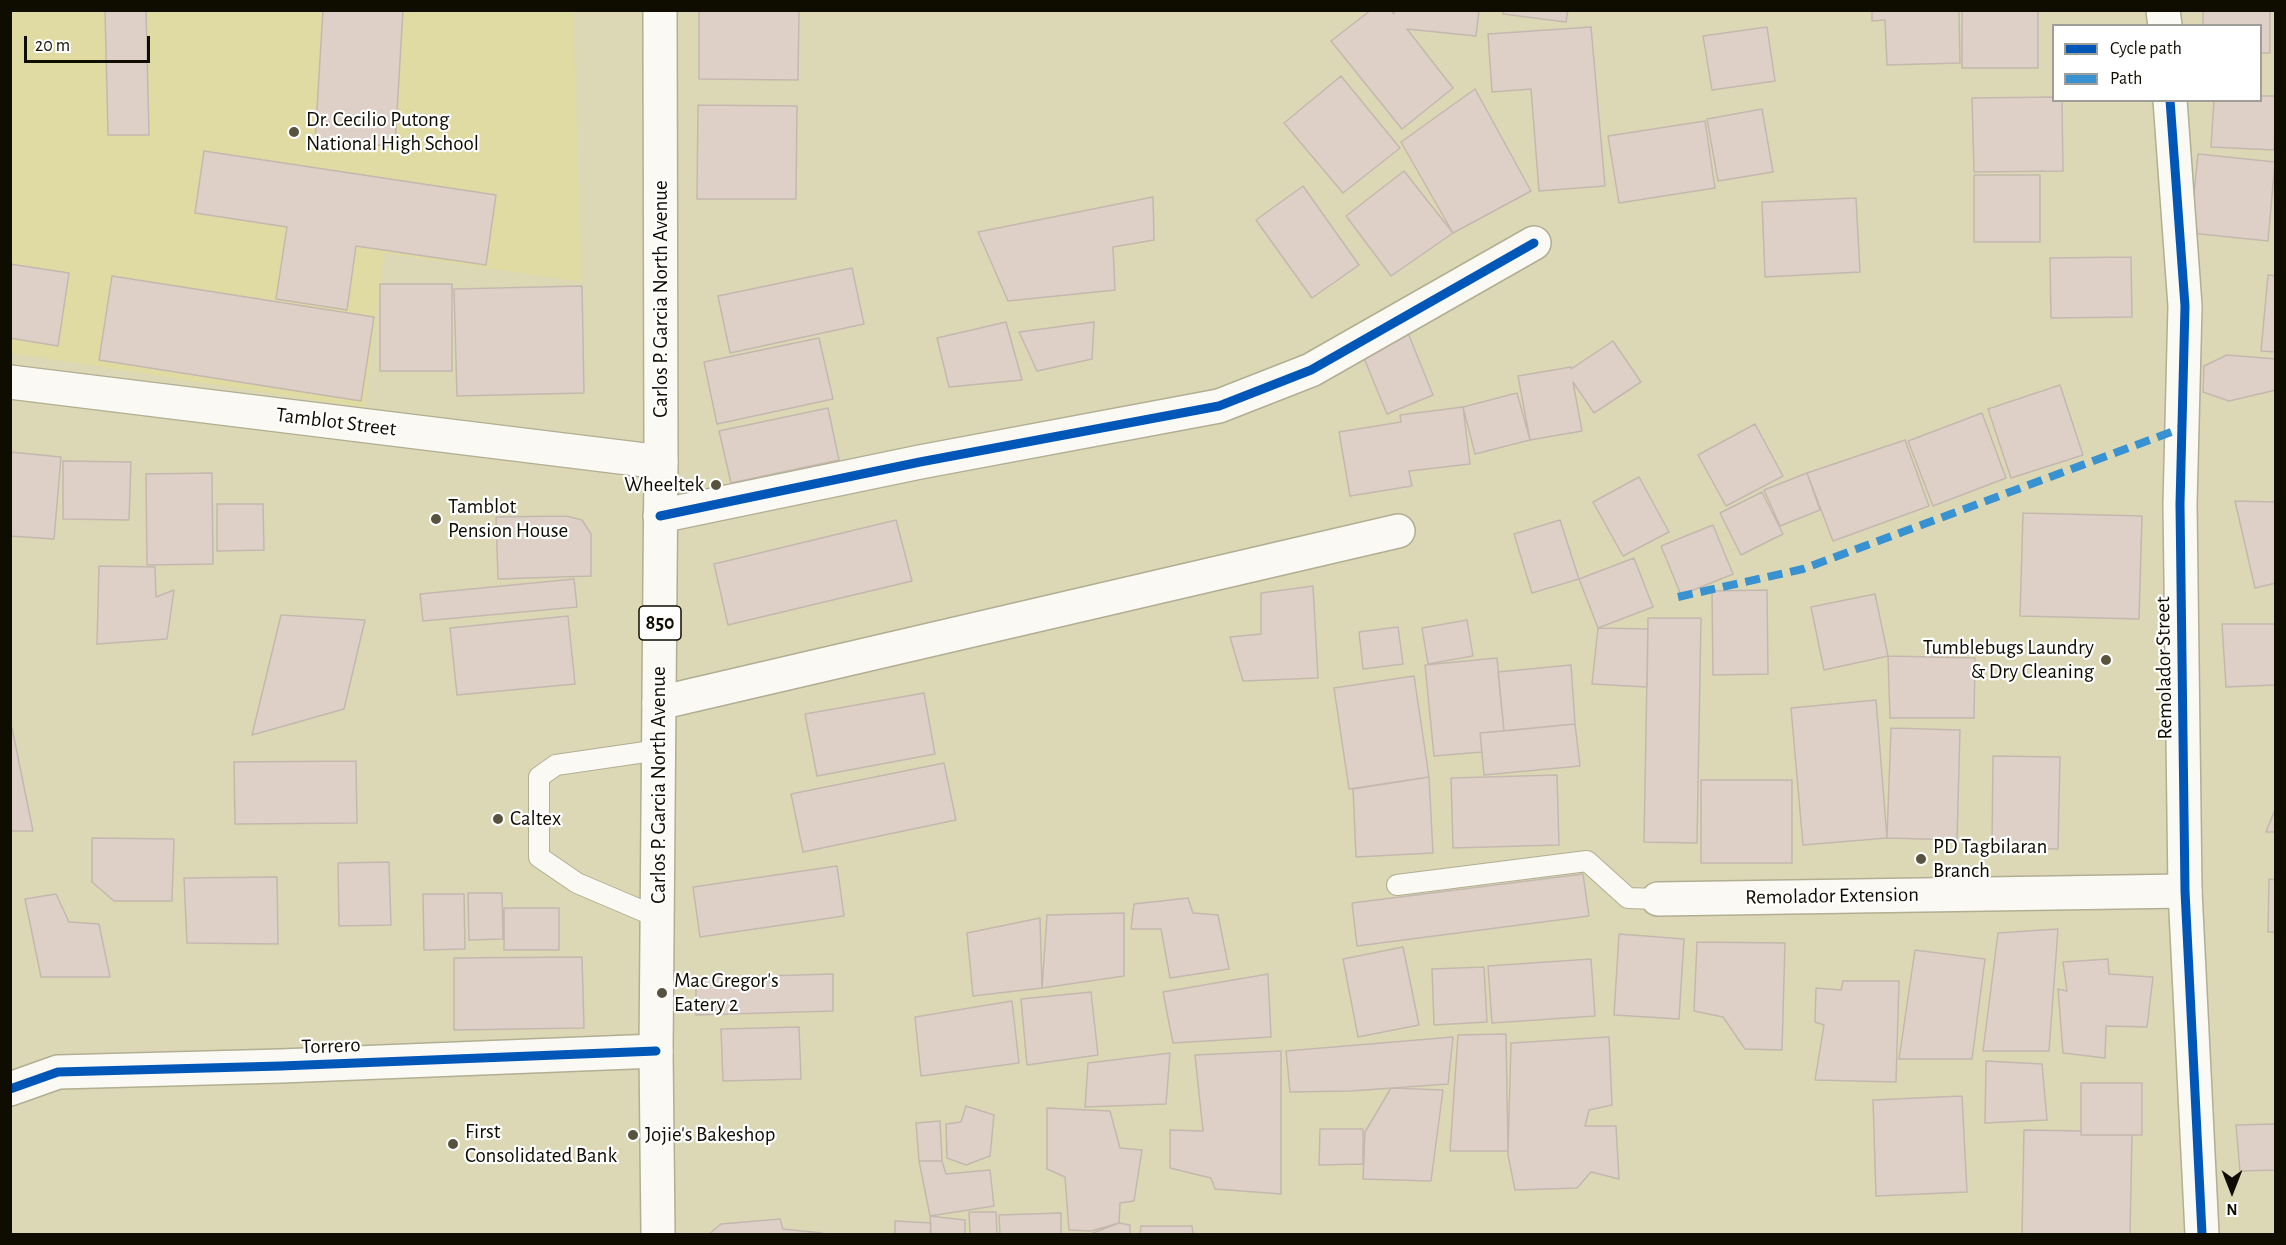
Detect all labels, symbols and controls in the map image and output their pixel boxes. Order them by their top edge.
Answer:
scale bar [27,24,153,62]
legend [2052,24,2262,102]
text: 20 m [35,37,70,55]
text: Cycle path [2110,40,2182,58]
text: Path [2110,70,2142,88]
place label: Dr. Cecilio Putong National High School [306,107,479,157]
marker: Dr. Cecilio Putong National High School [287,125,301,139]
street label: Carlos P. Garcia North Avenue [648,180,674,418]
street label: Tamblot Street [274,402,398,442]
place label: Wheeltek [624,472,704,498]
marker: Wheeltek [709,478,723,492]
place label: Tamblot Pension House [448,494,568,544]
marker: Tamblot Pension House [429,512,443,526]
street label: Remolador Street [2150,596,2178,740]
road number: 850 [639,606,681,640]
place label: Tumblebugs Laundry & Dry Cleaning [1923,635,2094,685]
marker: Tumblebugs Laundry & Dry Cleaning [2099,653,2113,667]
street label: Carlos P. Garcia North Avenue [646,666,672,904]
place label: Caltex [510,806,561,832]
marker: Caltex [491,812,505,826]
place label: PD Tagbilaran Branch [1933,834,2047,884]
marker: PD Tagbilaran Branch [1914,852,1928,866]
street label: Remolador Extension [1745,882,1919,910]
place label: Mac Gregor's Eatery 2 [674,968,779,1018]
marker: Mac Gregor's Eatery 2 [655,986,669,1000]
street label: Torrero [301,1032,361,1060]
place label: First Consolidated Bank [465,1119,617,1169]
place label: Jojie's Bakeshop [645,1122,776,1148]
marker: Jojie's Bakeshop [626,1128,640,1142]
marker: First Consolidated Bank [446,1137,460,1151]
north arrow [2202,1161,2262,1221]
text: N [2226,1201,2238,1217]

